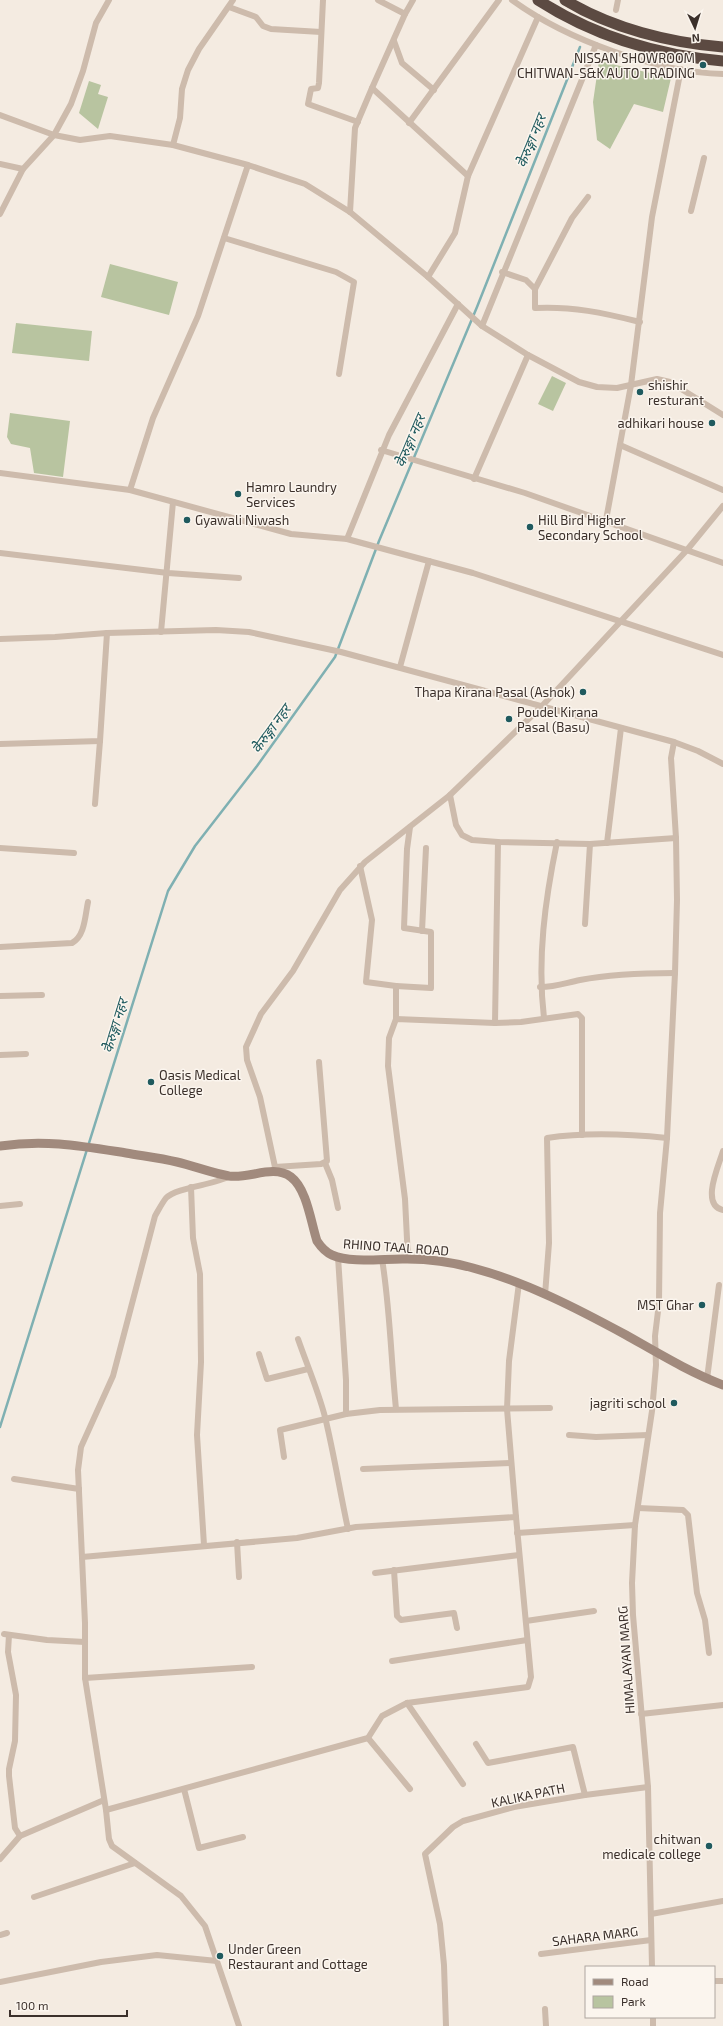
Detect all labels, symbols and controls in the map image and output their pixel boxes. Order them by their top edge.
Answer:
north arrow [675,8,715,48]
text: N [691,32,700,45]
place label: NISSAN SHOWROOM CHITWAN-S&K AUTO TRADING [517,50,695,81]
marker: NISSAN SHOWROOM CHITWAN-S&K AUTO TRADING [698,60,708,70]
water label: केेरुङ्गा नहर [512,109,550,170]
place label: shishir resturant [648,377,704,408]
marker: shishir resturant [635,387,645,397]
water label: केेरुङ्गा नहर [391,409,430,470]
place label: adhikari house [618,415,704,431]
marker: adhikari house [707,418,717,428]
place label: Hamro Laundry Services [246,479,337,510]
marker: Hamro Laundry Services [233,489,243,499]
place label: Gyawali Niwash [195,512,289,528]
place label: Hill Bird Higher Secondary School [538,512,643,543]
marker: Gyawali Niwash [182,515,192,525]
marker: Hill Bird Higher Secondary School [525,522,535,532]
place label: Thapa Kirana Pasal (Ashok) [414,684,575,700]
marker: Thapa Kirana Pasal (Ashok) [578,687,588,697]
water label: केेरुङ्गा नहर [247,699,296,756]
place label: Poudel Kirana Pasal (Basu) [517,704,598,735]
marker: Poudel Kirana Pasal (Basu) [504,714,514,724]
water label: केेरुङ्गा नहर [98,994,132,1055]
place label: Oasis Medical College [159,1067,241,1098]
marker: Oasis Medical College [146,1077,156,1087]
street label: RHINO TAAL ROAD [342,1235,450,1259]
place label: MST Ghar [637,1297,694,1313]
marker: MST Ghar [697,1300,707,1310]
place label: jagriti school [590,1395,666,1411]
marker: jagriti school [669,1398,679,1408]
street label: HIMALAYAN MARG [614,1605,638,1715]
street label: KALIKA PATH [490,1779,566,1811]
place label: chitwan medicale college [602,1831,701,1862]
marker: chitwan medicale college [704,1841,714,1851]
street label: SAHARA MARG [551,1923,639,1949]
place label: Under Green Restaurant and Cottage [228,1941,368,1972]
marker: Under Green Restaurant and Cottage [215,1951,225,1961]
legend [585,1966,715,2018]
text: Road [621,1974,649,1988]
scale bar [10,1992,127,2018]
text: Park [621,1994,646,2008]
text: 100 m [16,1998,48,2012]

